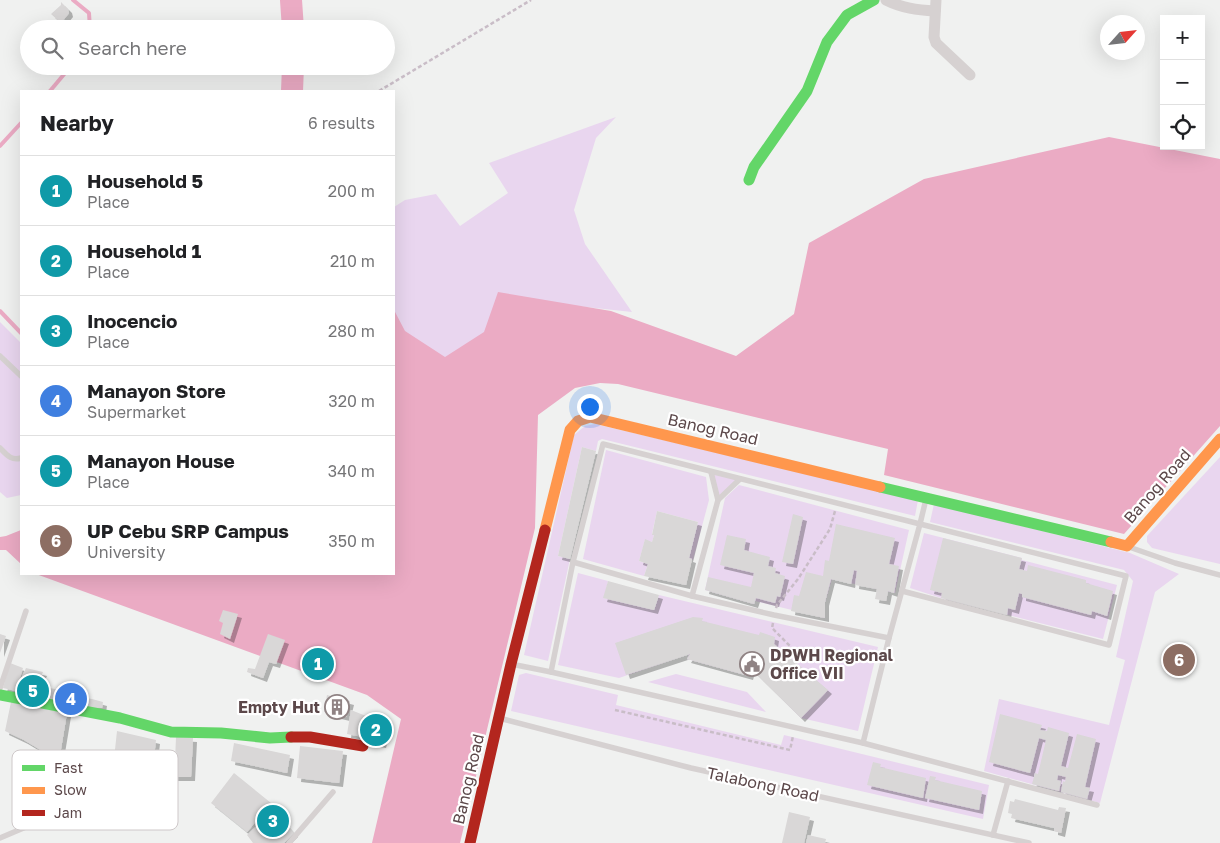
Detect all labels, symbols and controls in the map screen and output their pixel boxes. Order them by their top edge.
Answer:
north arrow [1100,15,1145,60]
map controls [1160,15,1205,150]
button: + [1160,15,1205,60]
search box [20,20,395,75]
icon: search [38,34,66,62]
text: Search here [78,36,187,59]
button: − [1160,60,1205,105]
button: locate [1160,105,1205,150]
text: Nearby [40,110,114,136]
text: 6 results [308,113,375,133]
text: Household 5 [87,169,203,192]
text: 1 [52,181,60,201]
text: 200 m [328,181,375,201]
text: Place [87,192,130,212]
text: Household 1 [87,239,201,262]
text: 2 [51,251,61,271]
text: 210 m [330,251,375,271]
text: Place [87,262,130,282]
text: Inocencio [87,309,178,332]
text: 3 [51,321,61,341]
text: 280 m [328,321,375,341]
text: Place [87,332,130,352]
text: Manayon Store [87,379,226,402]
text: 4 [51,391,61,411]
text: 320 m [328,391,375,411]
your location [577,394,603,420]
text: Supermarket [87,402,186,422]
street label: Banog Road [666,409,760,449]
street label: Banog Road [1119,445,1195,527]
text: Manayon House [87,449,235,472]
text: 5 [51,461,61,481]
text: 340 m [328,461,375,481]
text: Place [87,472,130,492]
text: UP Cebu SRP Campus [87,519,289,542]
text: 6 [51,531,61,551]
text: 350 m [328,531,375,551]
text: University [87,542,165,562]
pin: 6 [1163,641,1195,679]
pin: 1 [302,645,334,683]
place label: DPWH Regional Office VII [770,645,893,683]
public building icon: DPWH Regional Office VII [739,651,765,677]
pin: 5 [17,672,49,710]
pin: 4 [55,680,87,718]
building icon: Empty Hut [324,694,350,720]
place label: Empty Hut [238,697,320,717]
pin: 2 [360,711,392,749]
street label: Banog Road [448,732,488,826]
legend [12,750,178,830]
text: Fast [54,759,83,776]
street label: Talabong Road [705,762,821,806]
text: Slow [54,781,87,798]
pin: 3 [257,802,289,840]
text: Jam [54,804,82,821]

